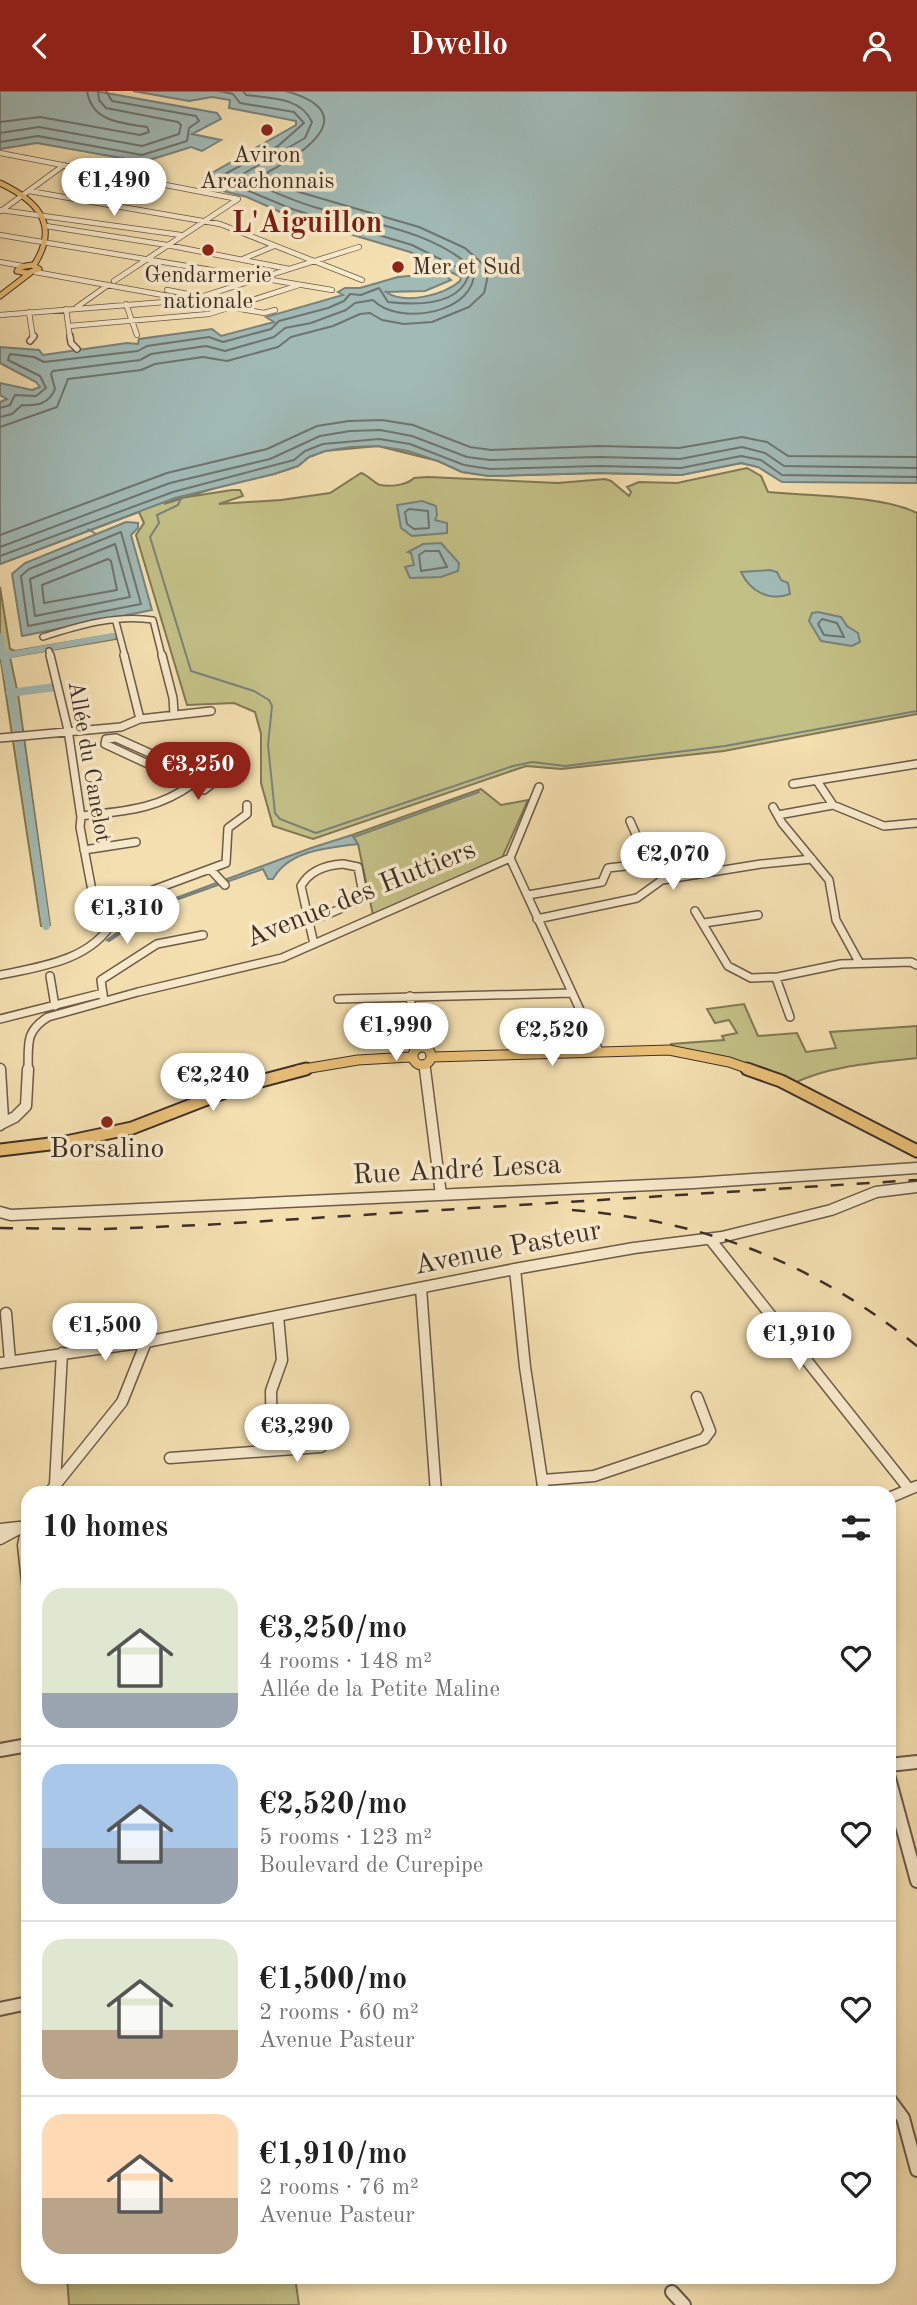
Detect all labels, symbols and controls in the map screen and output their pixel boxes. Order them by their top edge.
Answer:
icon: back [21,27,59,65]
icon: person [858,27,896,65]
text: Dwello [409,30,508,62]
marker: Aviron Arcachonnais [259,122,275,138]
place label: Aviron Arcachonnais [200,144,334,193]
pin: €1,490 [57,159,171,218]
text: €1,490 [77,169,151,192]
district label: L'Aiguillon [231,209,383,239]
marker: Gendarmerie nationale [200,242,216,258]
place label: Mer et Sud [412,256,521,279]
marker: Mer et Sud [390,259,406,275]
place label: Gendarmerie nationale [144,264,272,313]
street label: Allée du Canelot [63,679,115,845]
pin: €3,250 [141,743,255,802]
text: €3,250 [161,753,235,776]
pin: €2,070 [616,833,730,892]
street label: Avenue des Huttiers [242,836,480,954]
text: €2,070 [636,843,710,866]
pin: €1,310 [70,887,184,946]
text: €1,310 [90,897,164,920]
pin: €1,990 [339,1003,453,1063]
pin: €2,520 [495,1009,609,1068]
text: €1,990 [359,1014,433,1037]
text: €2,520 [515,1019,589,1042]
pin: €2,240 [156,1053,270,1113]
text: €2,240 [176,1064,250,1087]
marker: Borsalino [99,1114,115,1130]
place label: Borsalino [50,1136,164,1164]
street label: Rue André Lesca [352,1152,562,1190]
street label: Avenue Pasteur [412,1217,604,1281]
pin: €1,500 [48,1303,162,1363]
pin: €1,910 [742,1313,856,1372]
text: €1,500 [68,1314,142,1337]
text: €1,910 [762,1323,836,1346]
pin: €3,290 [240,1405,354,1464]
text: €3,290 [260,1415,334,1438]
icon: filters [837,1509,875,1547]
text: 10 homes [42,1513,168,1543]
text: €3,250/mo [259,1614,407,1644]
icon: home [98,1616,182,1700]
icon: heart [837,1639,875,1677]
text: 4 rooms · 148 m² [259,1650,432,1673]
text: Allée de la Petite Maline [259,1678,500,1701]
text: €2,520/mo [259,1790,407,1820]
icon: home [98,1792,182,1876]
icon: heart [837,1815,875,1853]
text: 5 rooms · 123 m² [259,1826,432,1849]
text: Boulevard de Curepipe [259,1854,483,1877]
text: €1,500/mo [259,1965,407,1995]
icon: home [98,1967,182,2051]
icon: heart [837,1990,875,2028]
text: 2 rooms · 60 m² [259,2001,419,2024]
text: Avenue Pasteur [259,2029,415,2052]
text: €1,910/mo [259,2140,407,2170]
icon: home [98,2142,182,2226]
icon: heart [837,2165,875,2203]
text: 2 rooms · 76 m² [259,2176,419,2199]
text: Avenue Pasteur [259,2204,415,2227]

